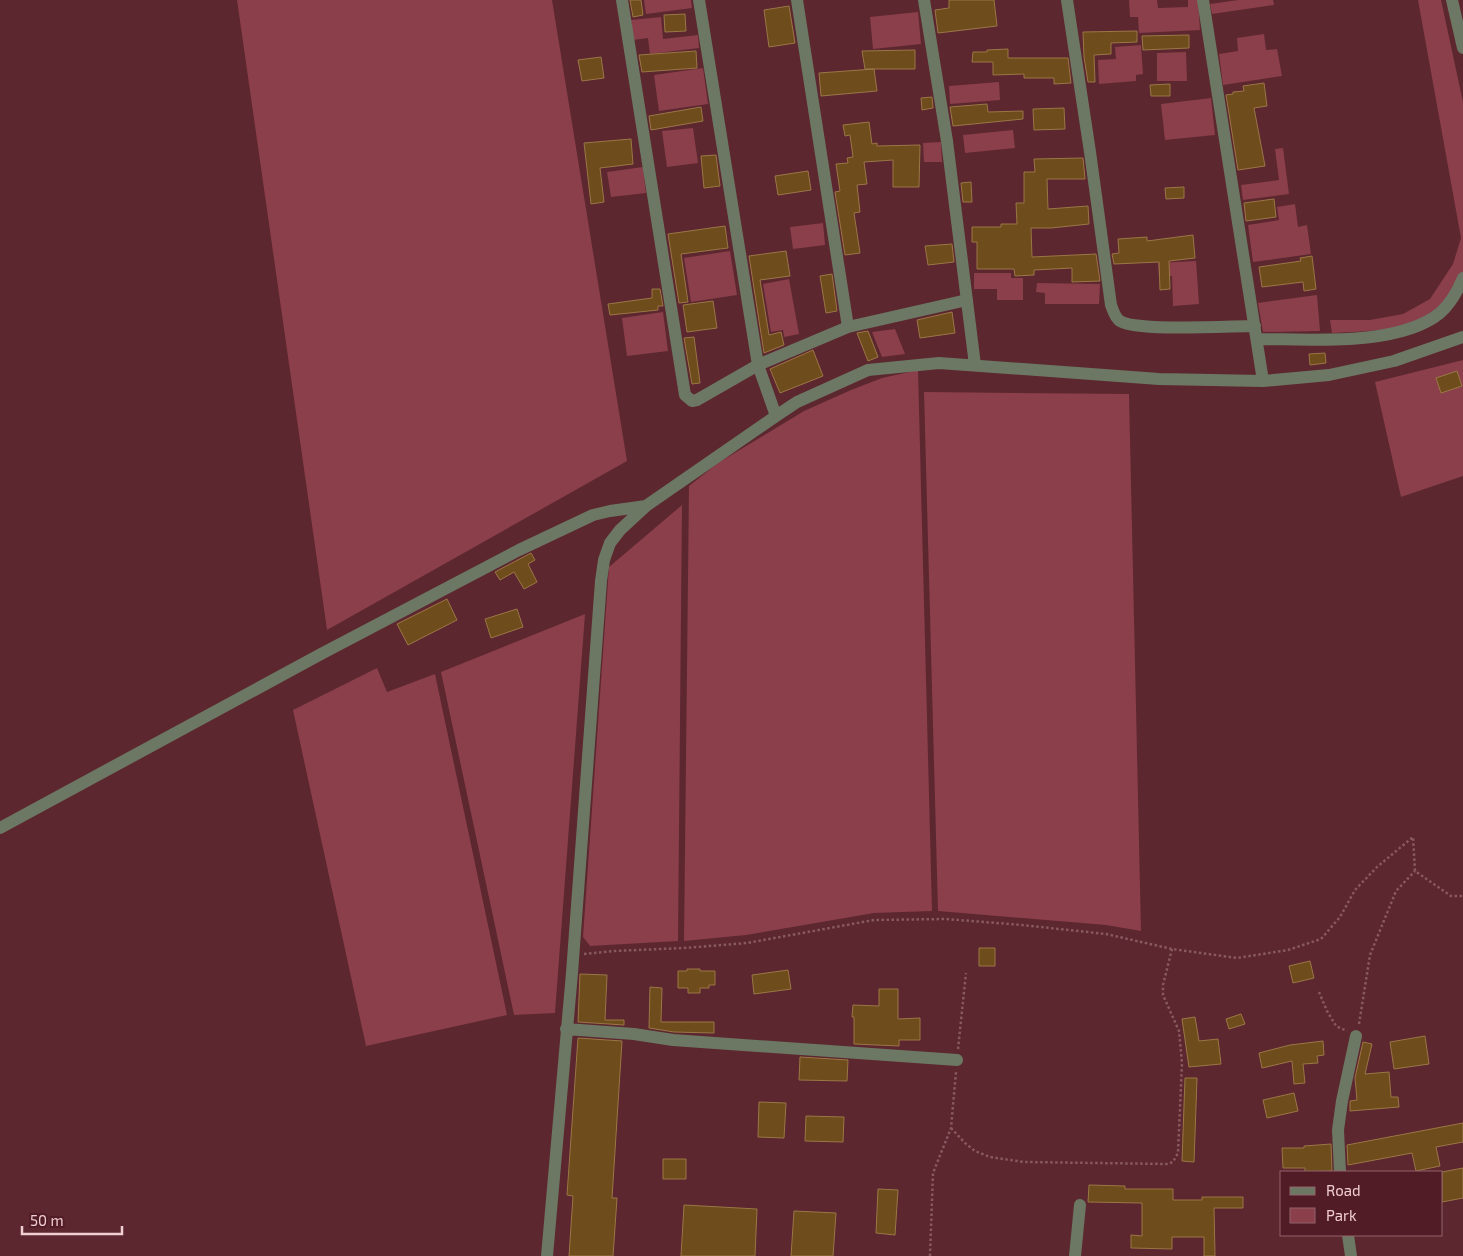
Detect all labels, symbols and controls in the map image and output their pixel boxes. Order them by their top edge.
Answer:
legend [1280,1171,1443,1236]
text: Road [1326,1181,1361,1199]
scale bar [22,1204,122,1236]
text: Park [1326,1206,1357,1224]
text: 50 m [30,1211,64,1229]

